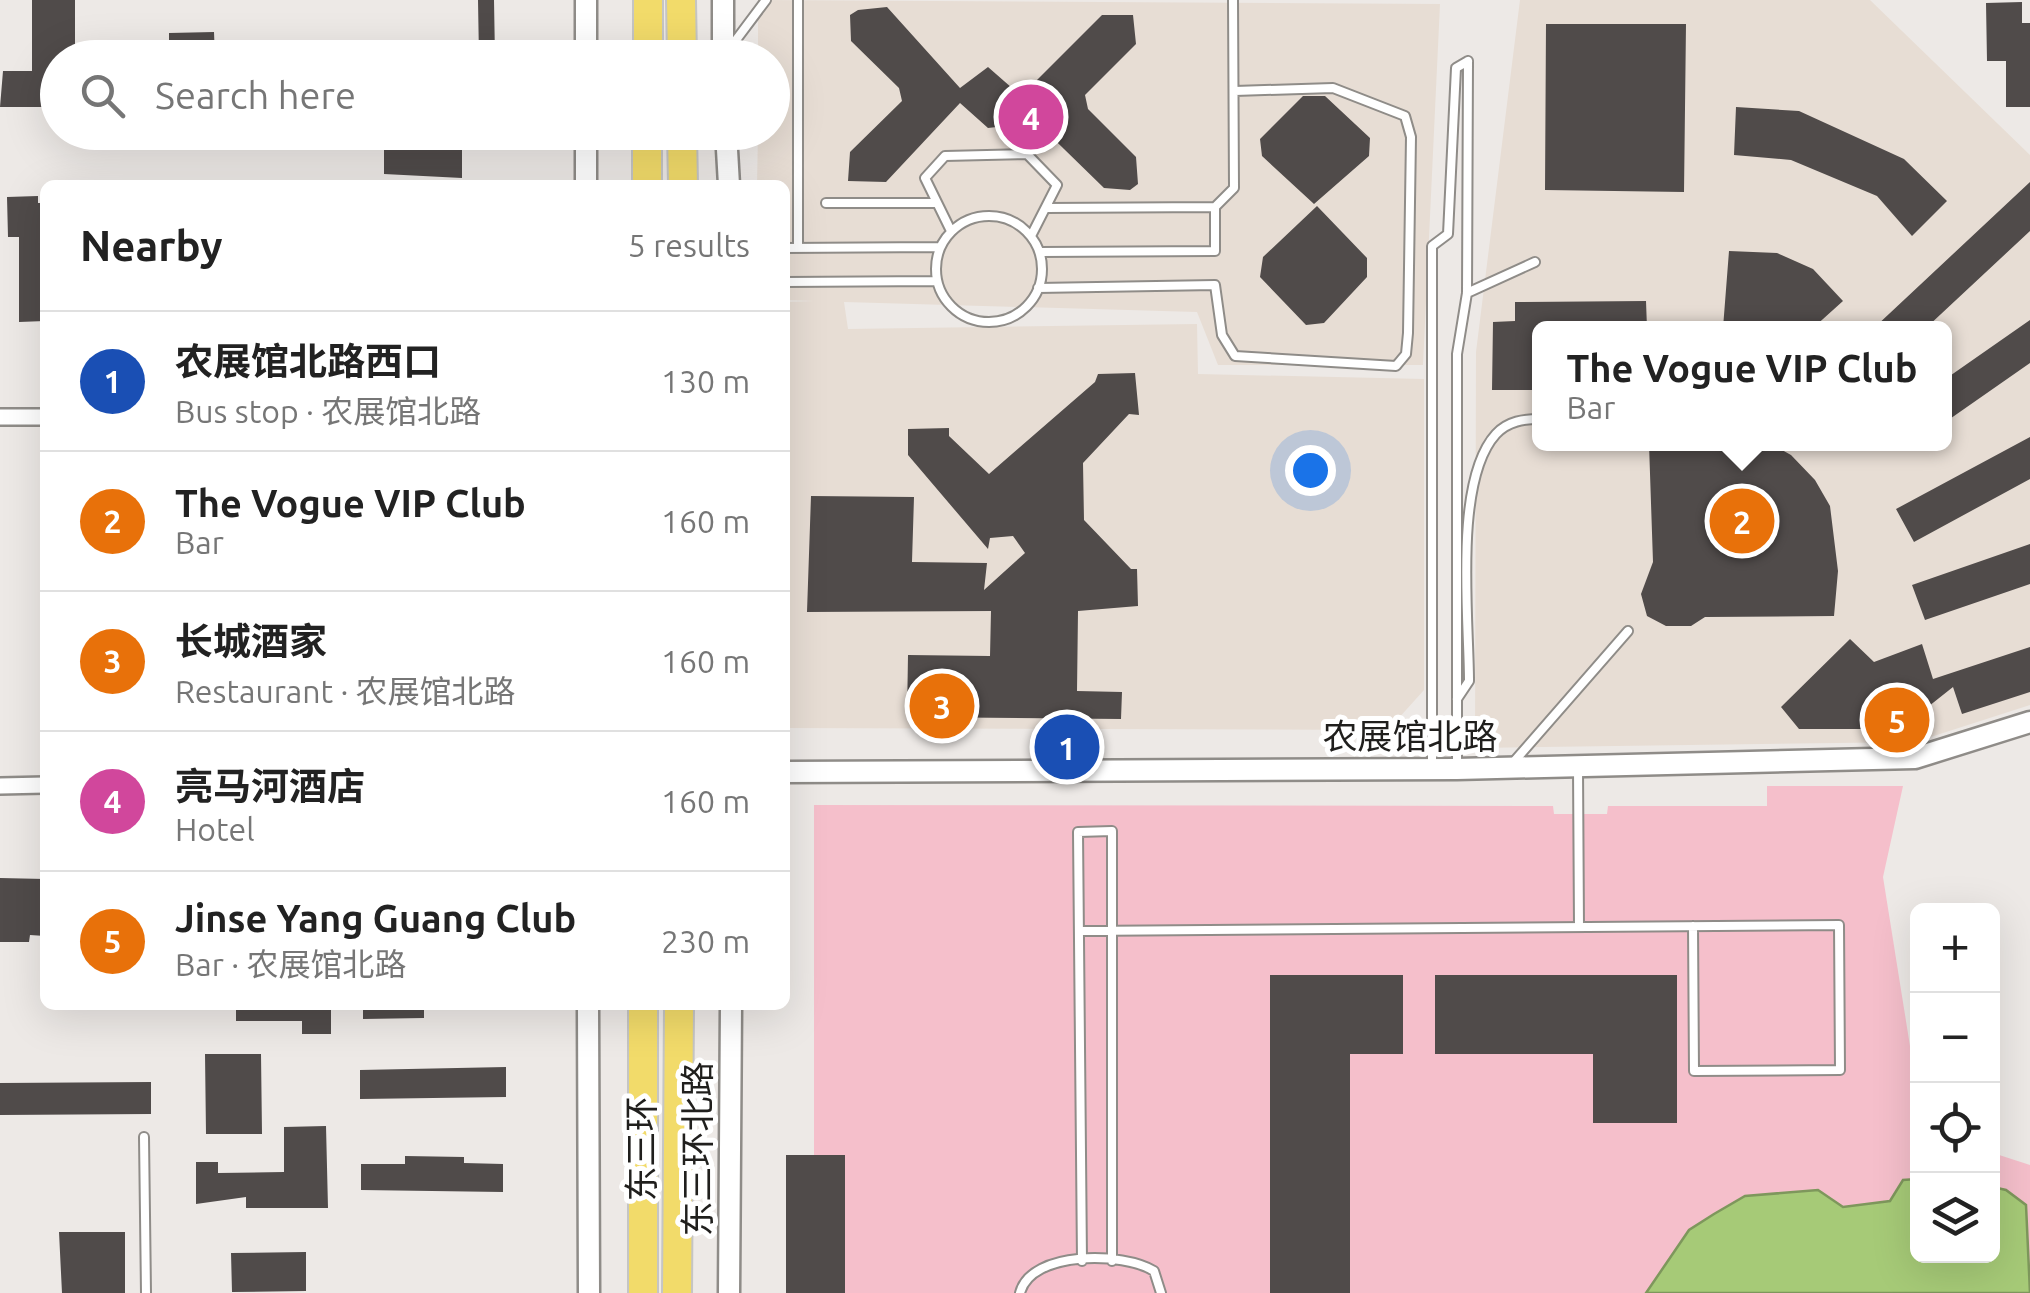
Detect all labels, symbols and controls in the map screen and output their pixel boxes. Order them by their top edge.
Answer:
search box [40,40,790,150]
icon: search [75,68,130,123]
text: Search here [155,74,356,116]
pin: 4 [998,80,1064,154]
text: Nearby [80,222,223,269]
text: 5 results [628,227,750,263]
popup [1532,321,1952,451]
text: 农展馆北路西口 [175,340,441,382]
text: The Vogue VIP Club [1567,347,1917,389]
text: 1 [103,363,122,399]
text: 130 m [661,363,750,399]
text: Bar [1567,389,1615,425]
text: Bus stop · 农展馆北路 [175,393,481,429]
your location [1285,445,1336,496]
text: The Vogue VIP Club [175,482,526,524]
pin: 2 [1710,484,1774,558]
text: 2 [103,503,122,539]
text: 160 m [661,503,750,539]
text: Bar [175,524,224,560]
text: 长城酒家 [175,620,327,662]
text: 3 [103,643,122,679]
text: 160 m [661,643,750,679]
pin: 3 [910,668,974,744]
text: Restaurant · 农展馆北路 [175,673,516,709]
pin: 5 [1864,682,1930,758]
pin: 1 [1034,710,1100,784]
street label: 农展馆北路 [1322,716,1498,756]
text: 亮马河酒店 [175,765,365,807]
text: 4 [103,783,122,819]
text: 160 m [661,783,750,819]
text: Hotel [175,811,255,847]
text: Jinse Yang Guang Club [175,897,576,939]
map controls [1910,903,2000,1263]
button: + [1910,903,2000,993]
text: 5 [103,923,122,959]
text: 230 m [661,923,750,959]
text: Bar · 农展馆北路 [175,946,406,982]
button: − [1910,993,2000,1083]
street label: 东三环北路 [677,1061,717,1237]
button: locate [1910,1083,2000,1173]
street label: 东三环 [621,1096,661,1202]
button: layers [1910,1173,2000,1263]

